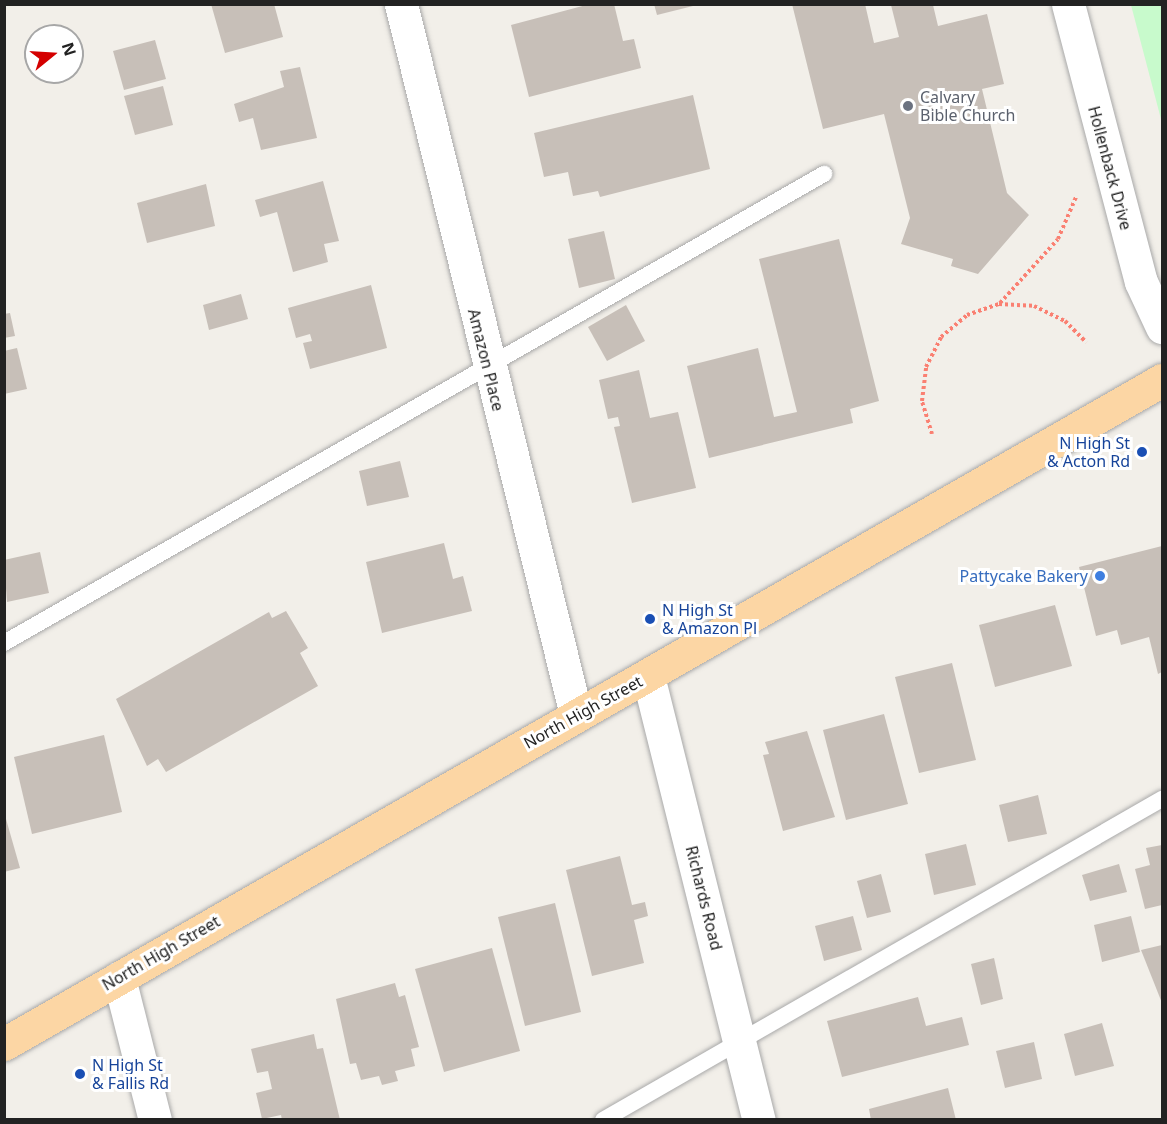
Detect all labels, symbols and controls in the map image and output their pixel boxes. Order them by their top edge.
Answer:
north arrow [24,24,84,84]
text: N [57,39,82,59]
place label: Calvary Bible Church [920,87,1015,125]
marker: Calvary Bible Church [901,99,915,113]
street label: Hollenback Drive [1084,104,1136,232]
street label: Amazon Place [464,307,508,413]
place label: N High St & Acton Rd [1047,433,1130,471]
marker: N High St & Acton Rd [1135,445,1149,459]
place label: Pattycake Bakery [960,566,1088,586]
marker: Pattycake Bakery [1093,569,1107,583]
place label: N High St & Amazon Pl [662,600,757,638]
marker: N High St & Amazon Pl [643,612,657,626]
street label: North High Street [520,671,646,753]
street label: Richards Road [682,844,726,952]
street label: North High Street [99,911,223,995]
place label: N High St & Fallis Rd [92,1055,169,1093]
marker: N High St & Fallis Rd [73,1067,87,1081]

